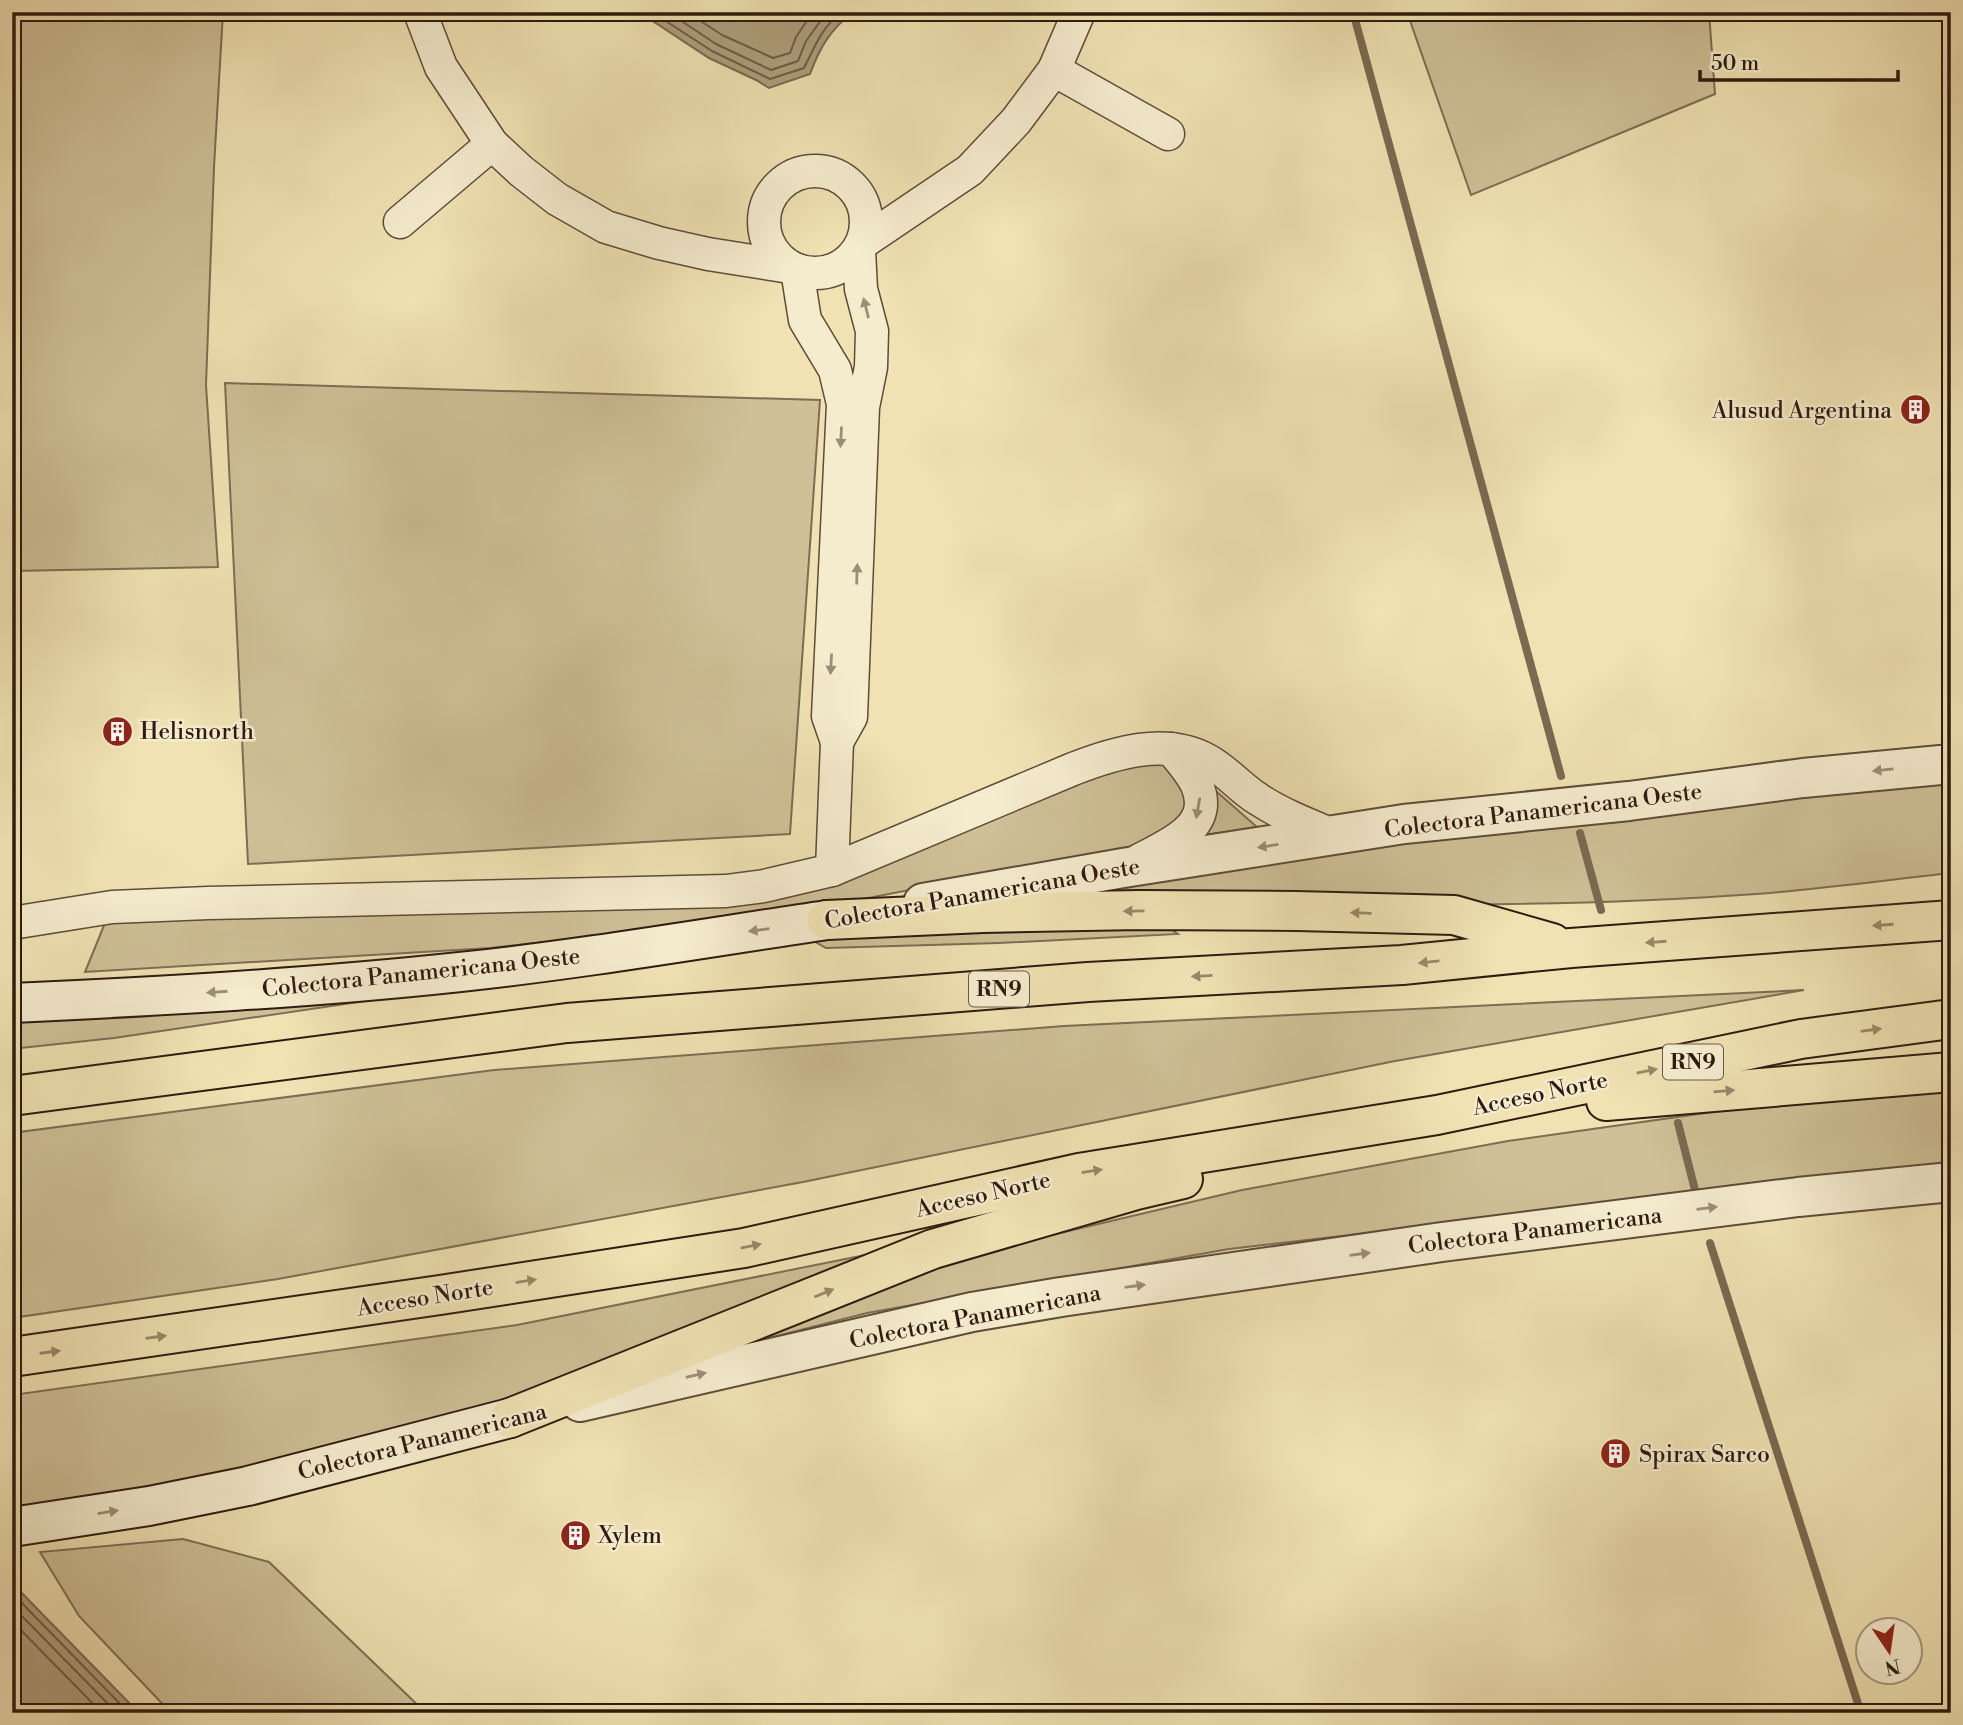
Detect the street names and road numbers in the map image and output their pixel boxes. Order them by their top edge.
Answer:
street label: Colectora Panamericana Oeste [1383,778,1704,844]
street label: Colectora Panamericana Oeste [822,852,1142,936]
street label: Colectora Panamericana Oeste [261,942,582,1004]
road number: RN9 [969,972,1029,1006]
road number: RN9 [1663,1044,1723,1080]
street label: Acceso Norte [1469,1066,1610,1122]
street label: Acceso Norte [912,1166,1053,1224]
street label: Colectora Panamericana [1407,1201,1664,1260]
street label: Acceso Norte [354,1273,495,1323]
street label: Colectora Panamericana [847,1279,1104,1355]
street label: Colectora Panamericana [295,1397,550,1486]

